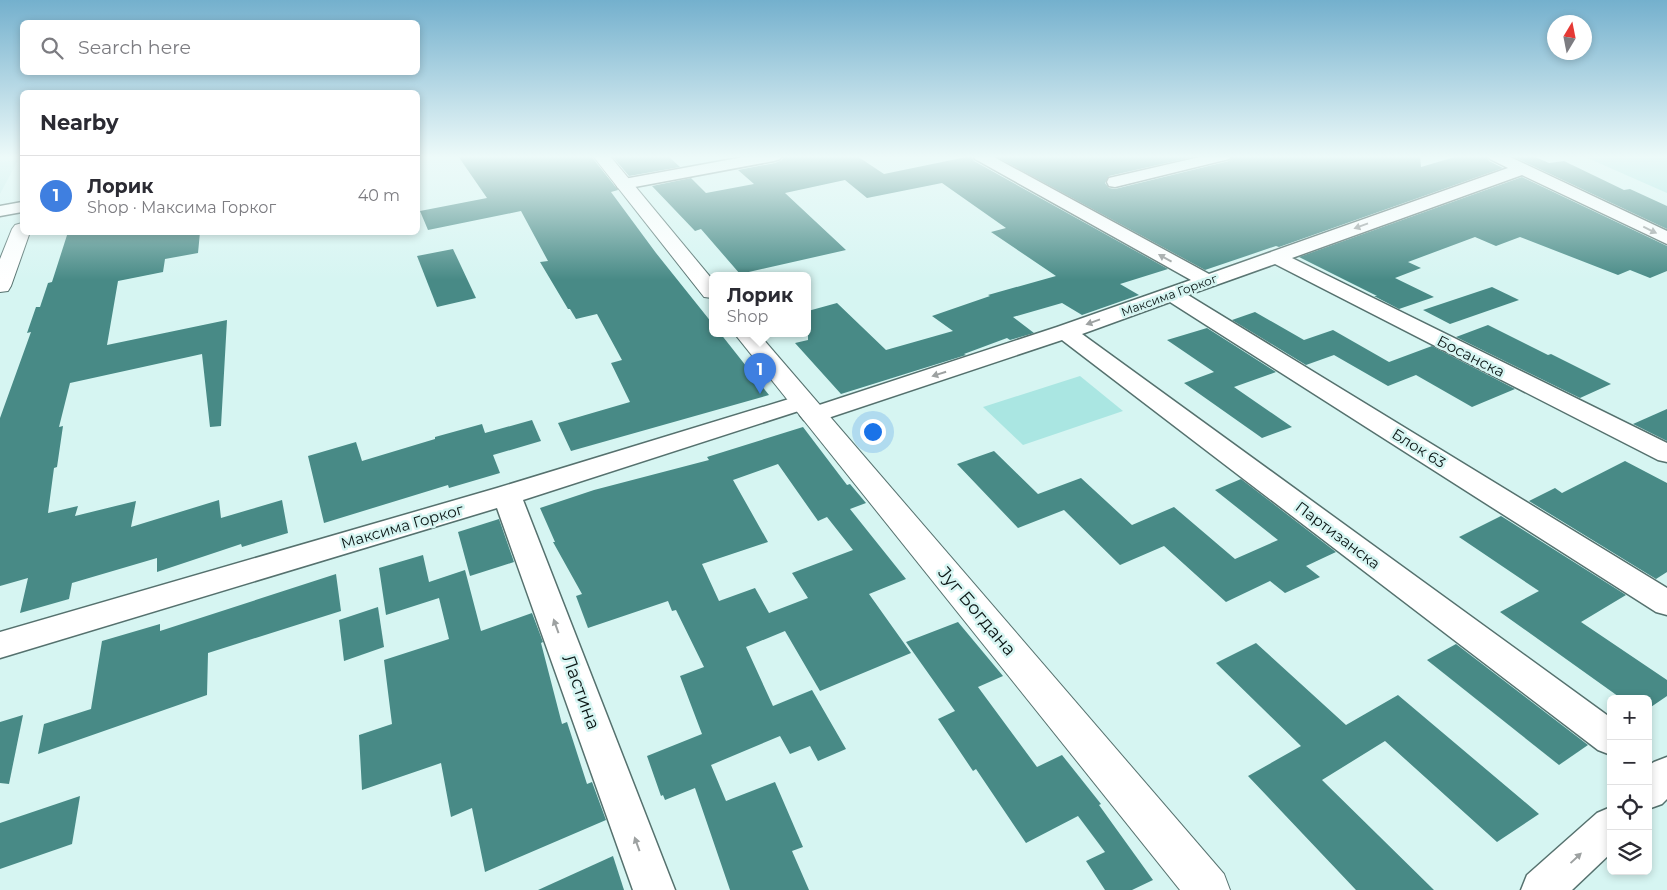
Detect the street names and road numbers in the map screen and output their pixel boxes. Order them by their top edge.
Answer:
street label: Максима Горког [1119,271,1219,319]
street label: Босанска [1434,331,1508,381]
street label: Блок 63 [1389,424,1449,472]
street label: Партизанска [1292,497,1384,573]
street label: Максима Горког [338,499,466,553]
street label: Југ Богдана [933,562,1021,660]
street label: Ластина [557,652,605,732]

